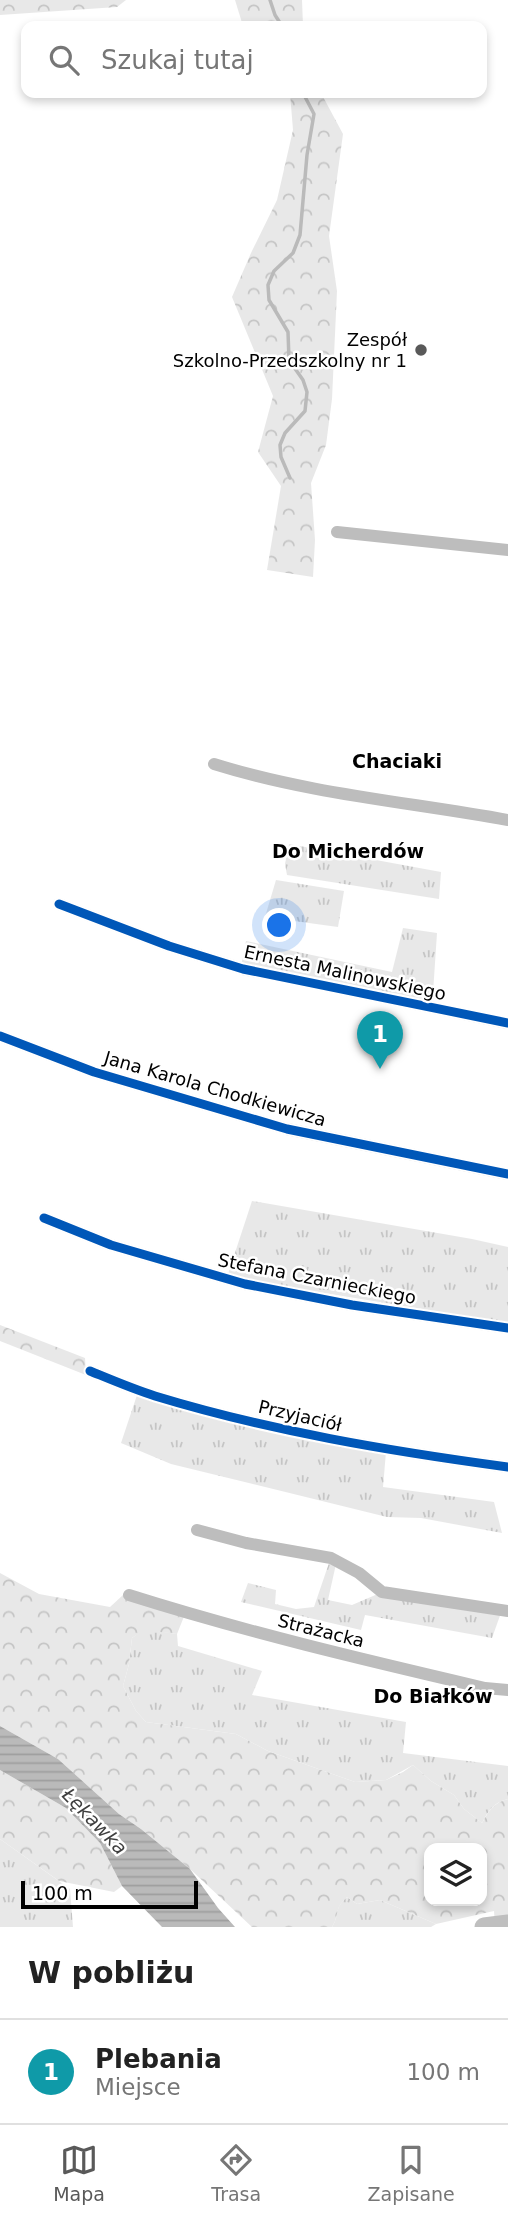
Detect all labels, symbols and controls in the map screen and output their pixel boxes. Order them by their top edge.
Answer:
search box [21,21,487,98]
icon: search [45,41,83,79]
text: Szukaj tutaj [101,45,254,75]
place label: Zespół Szkolno-Przedszkolny nr 1 [173,329,408,371]
marker: Zespół Szkolno-Przedszkolny nr 1 [413,342,429,358]
district label: Chaciaki [352,750,442,772]
district label: Do Micherdów [272,840,424,862]
your location [262,908,296,942]
street label: Ernesta Malinowskiego [242,941,448,1004]
pin: 1 [357,1011,403,1069]
street label: Jana Karola Chodkiewicza [101,1046,328,1130]
street label: Stefana Czarnieckiego [216,1249,418,1308]
street label: Przyjaciół [256,1396,345,1436]
street label: Strażacka [276,1610,367,1651]
district label: Do Białków [373,1685,493,1707]
water label: Łękawka [57,1783,132,1859]
map controls [424,1843,487,1906]
button: layers [424,1843,487,1906]
scale bar [21,1878,198,1910]
text: 100 m [32,1882,93,1904]
text: W pobliżu [28,1955,194,1990]
text: Plebania [95,2044,222,2074]
text: 1 [43,2059,59,2085]
text: 100 m [406,2059,480,2085]
text: Miejsce [95,2074,181,2100]
tab: Mapa [53,2141,105,2205]
tab: Trasa [211,2141,261,2205]
tab: Zapisane [368,2141,455,2205]

